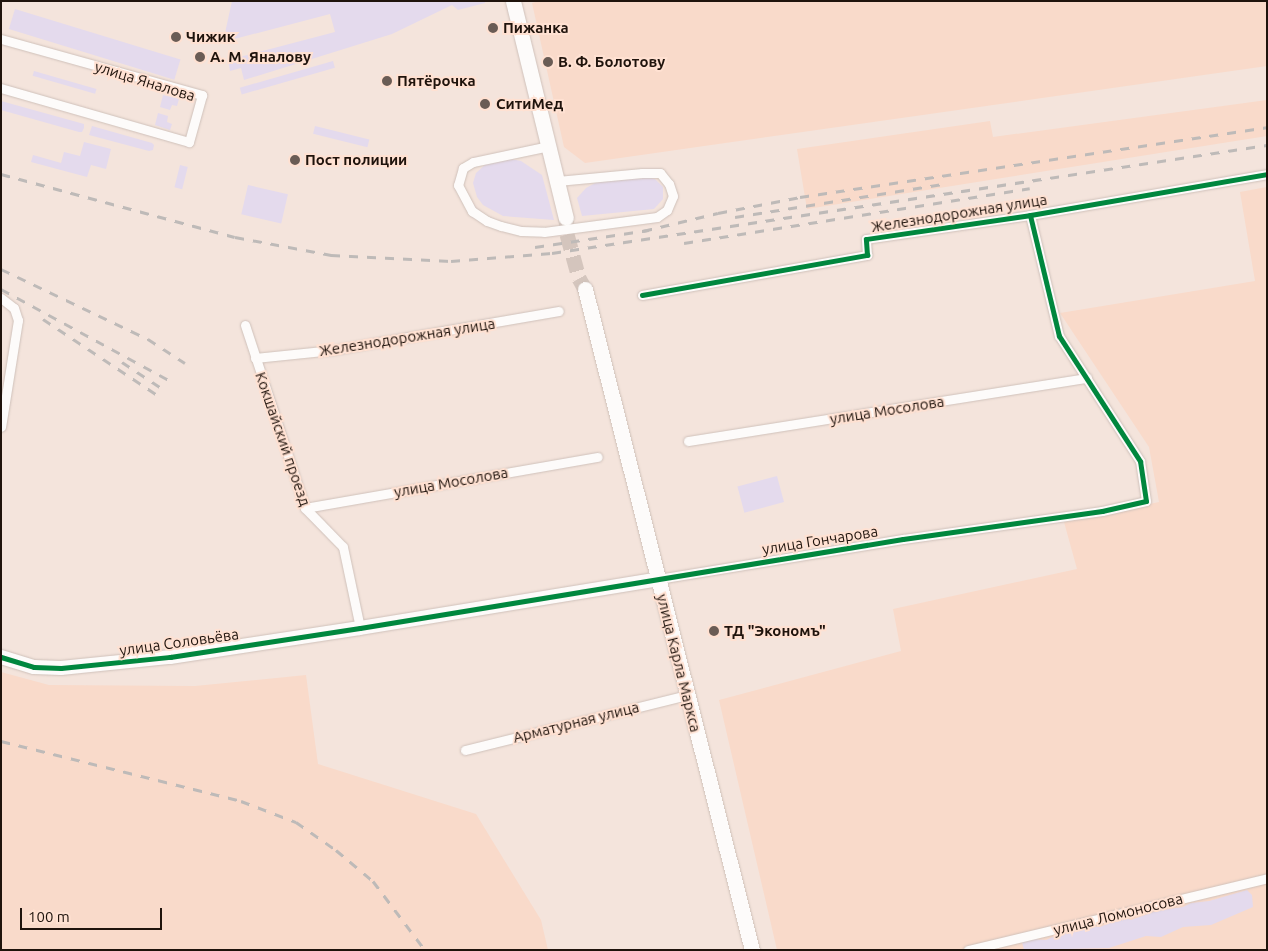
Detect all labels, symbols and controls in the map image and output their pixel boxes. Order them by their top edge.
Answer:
place label: Пижанка [503,19,569,37]
marker: Пижанка [487,22,499,34]
place label: Чижик [186,28,235,46]
marker: Чижик [170,31,182,43]
place label: А. М. Яналову [210,48,311,66]
marker: А. М. Яналову [194,51,206,63]
place label: В. Ф. Болотову [558,53,665,71]
marker: В. Ф. Болотову [542,56,554,68]
street label: улица Яналова [93,57,197,105]
place label: Пятёрочка [397,72,476,90]
marker: Пятёрочка [381,75,393,87]
place label: СитиМед [496,95,563,113]
marker: СитиМед [478,97,492,111]
place label: Пост полиции [305,151,407,169]
marker: Пост полиции [289,154,301,166]
street label: Железнодорожная улица [870,190,1048,236]
street label: Железнодорожная улица [318,314,496,360]
street label: Кокшайский проезд [252,370,314,508]
street label: улица Мосолова [829,392,945,428]
street label: улица Мосолова [393,463,509,501]
street label: улица Гончарова [761,522,879,558]
street label: улица Карла Маркса [653,592,705,734]
place label: ТД "Экономъ" [724,622,826,640]
street label: улица Соловьёва [118,625,240,659]
marker: ТД "Экономъ" [708,625,720,637]
street label: Арматурная улица [511,698,641,746]
street label: улица Ломоносова [1052,889,1184,939]
scale bar [22,898,165,930]
text: 100 m [28,908,70,925]

